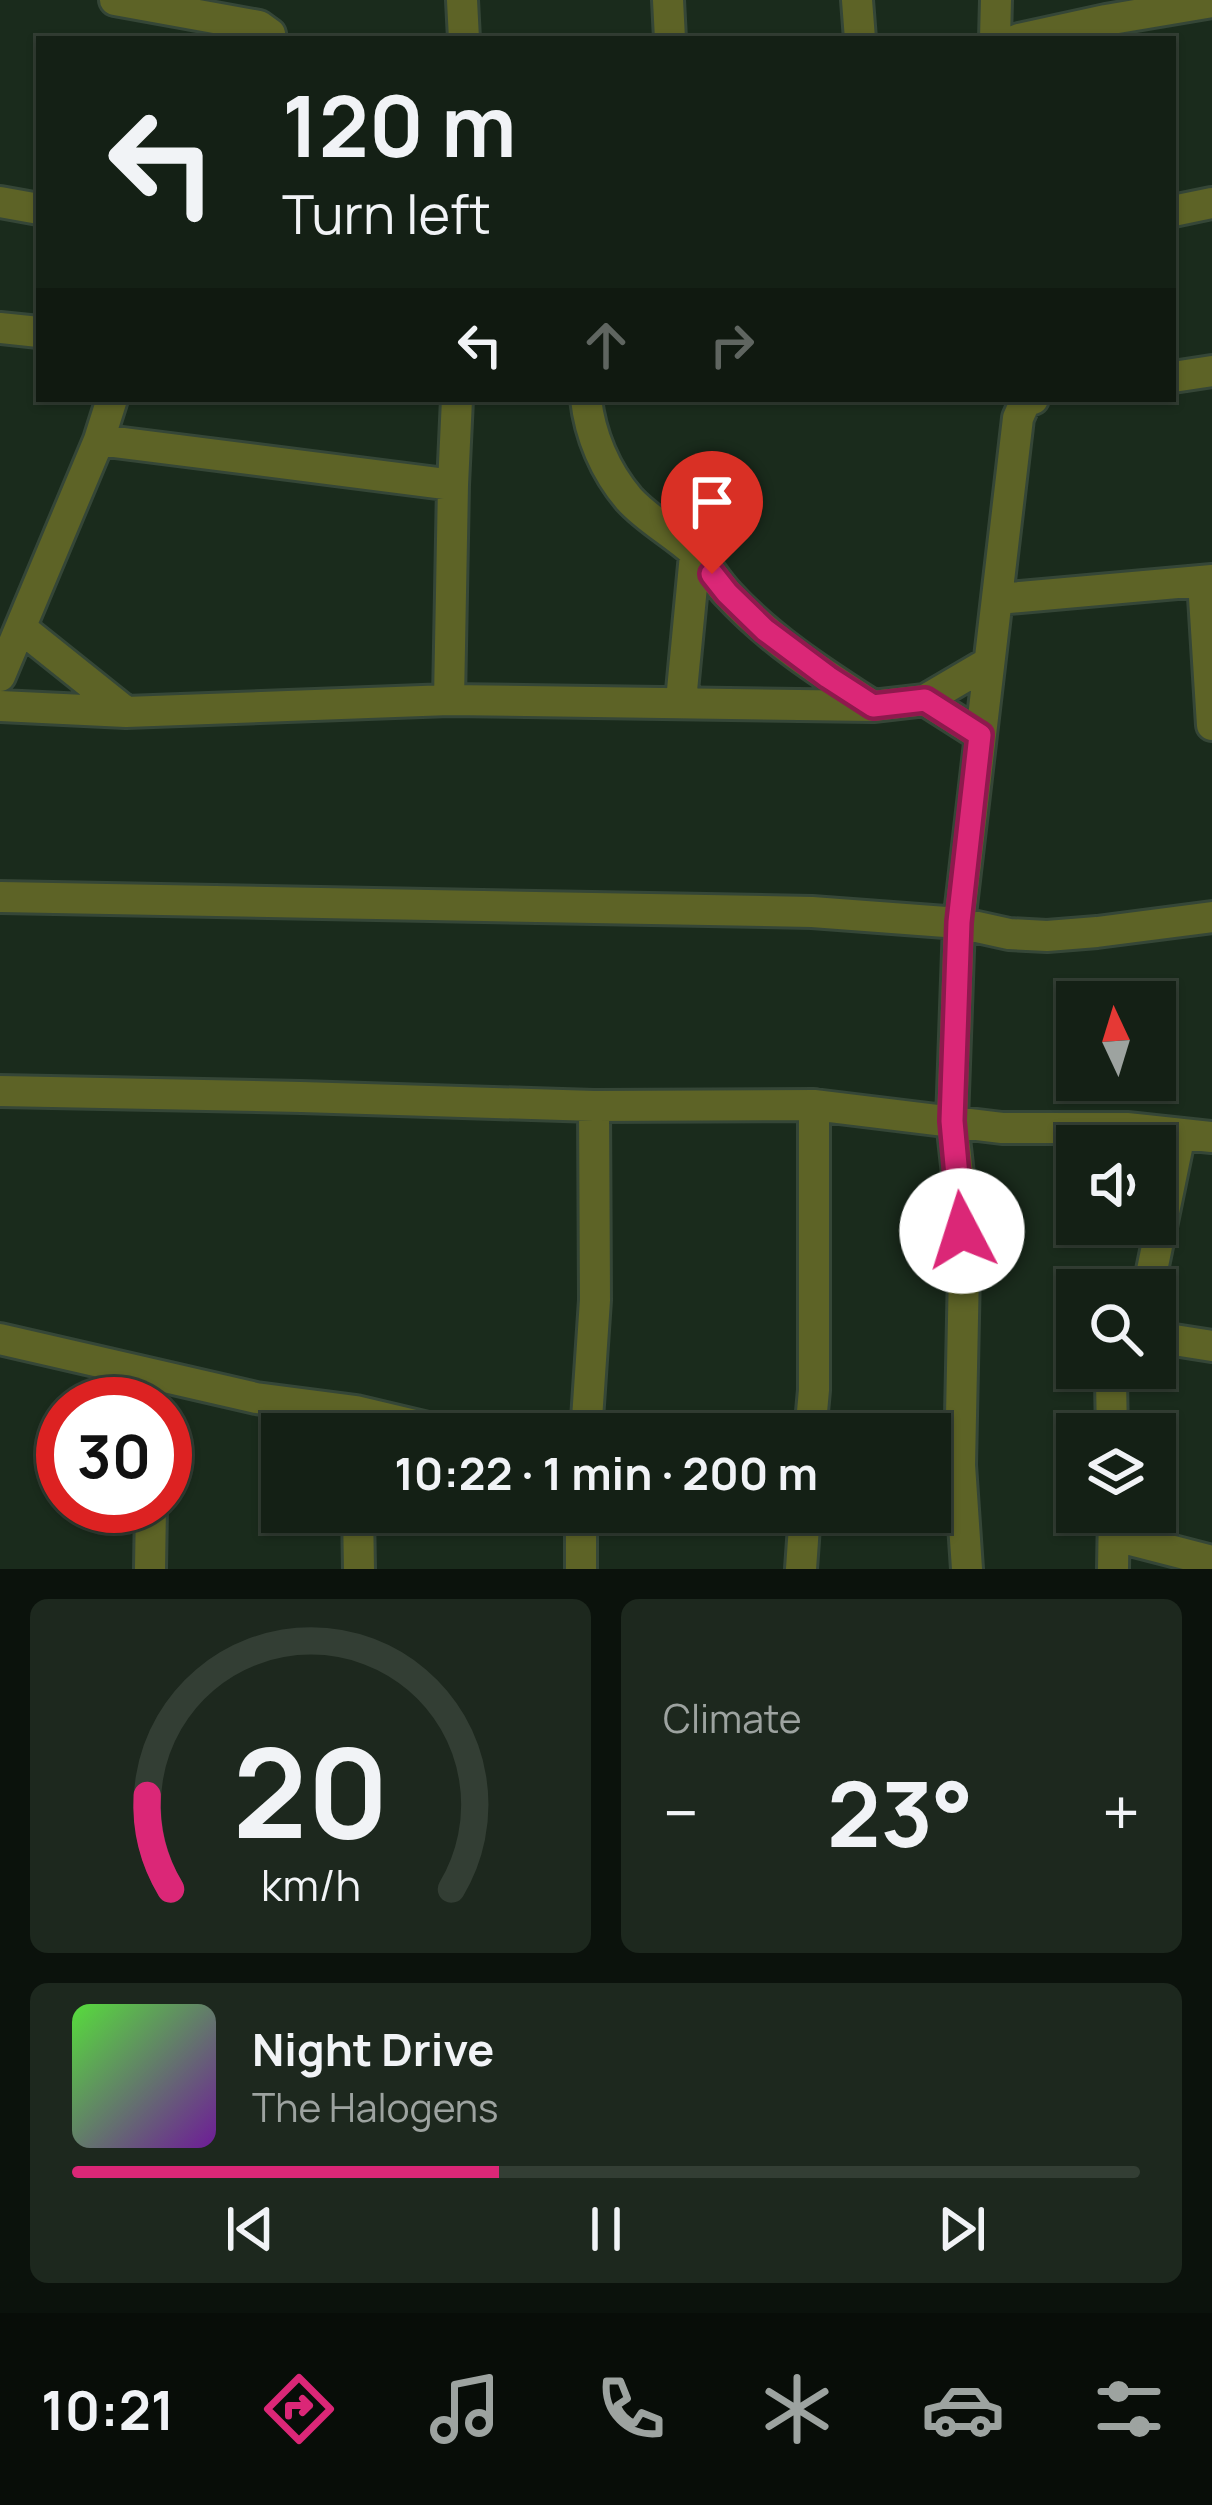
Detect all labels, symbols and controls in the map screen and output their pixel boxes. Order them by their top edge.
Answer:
text: 120 m [282,67,516,182]
icon: left [84,84,240,240]
text: Turn left [282,176,491,250]
icon: left [447,312,513,378]
icon: ahead [573,312,639,378]
icon: right [699,312,765,378]
pin [661,451,763,574]
icon: arrive [679,469,745,535]
north arrow [1056,981,1176,1101]
map controls [1056,981,1176,1533]
button: sound [1056,1125,1176,1245]
position arrow [899,1168,1025,1294]
button: search [1056,1269,1176,1389]
speed limit sign: 30 [36,1377,192,1533]
button: layers [1056,1413,1176,1533]
text: 10:22 · 1 min · 200 m [394,1442,818,1504]
text: Climate [663,1691,802,1745]
text: 20 [232,1705,389,1875]
text: 23° [827,1751,974,1874]
text: − [663,1767,699,1857]
text: + [1102,1767,1140,1857]
text: km/h [261,1855,360,1914]
text: Night Drive [252,2018,494,2080]
text: The Halogens [252,2080,499,2134]
icon: previous [217,2196,283,2262]
icon: pause [573,2196,639,2262]
icon: next [929,2196,995,2262]
icon: directions [257,2367,341,2451]
icon: music [423,2367,507,2451]
icon: phone [589,2367,673,2451]
icon: climate [755,2367,839,2451]
icon: car [921,2367,1005,2451]
icon: filters [1087,2367,1171,2451]
text: 10:21 [41,2372,175,2446]

